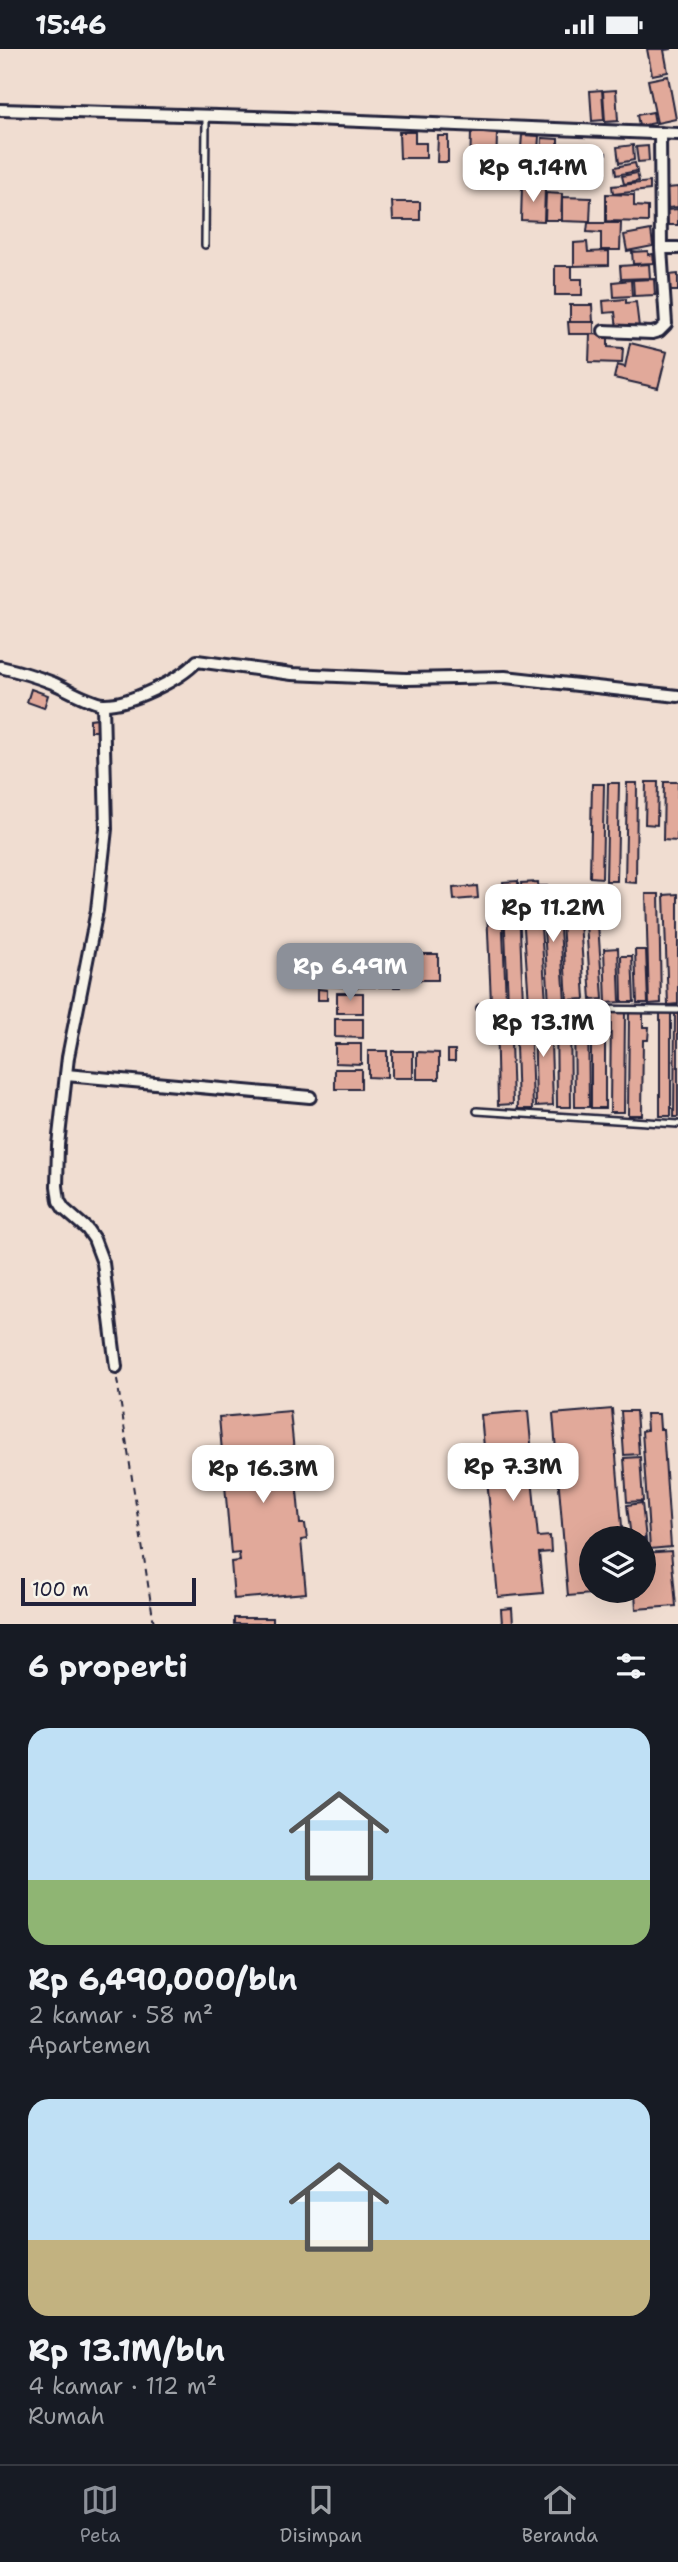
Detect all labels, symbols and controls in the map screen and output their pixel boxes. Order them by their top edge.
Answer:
text: 15:46 [35,7,106,42]
pin: Rp 9.14M [461,145,605,204]
text: Rp 9.14M [479,152,587,182]
pin: Rp 11.2M [481,885,625,944]
text: Rp 11.2M [501,892,605,922]
pin: Rp 6.49M [278,943,422,1003]
text: Rp 6.49M [293,951,407,981]
pin: Rp 13.1M [471,999,615,1059]
text: Rp 13.1M [492,1007,594,1037]
pin: Rp 7.3M [448,1443,578,1503]
pin: Rp 16.3M [191,1445,335,1505]
text: Rp 7.3M [464,1451,562,1481]
text: Rp 16.3M [208,1453,318,1483]
map controls [579,1526,656,1603]
button: layers [579,1526,656,1603]
scale bar [21,1575,196,1607]
text: 100 m [32,1577,89,1602]
text: 6 properti [28,1646,188,1687]
icon: filters [612,1647,650,1685]
icon: home [276,1773,402,1899]
text: Rp 6,490,000/bln [28,1959,297,2000]
text: 2 kamar · 58 m² [28,2000,213,2030]
text: Apartemen [28,2030,151,2060]
icon: home [276,2144,402,2270]
text: Rp 13.1M/bln [28,2330,225,2371]
text: 4 kamar · 112 m² [28,2371,217,2401]
text: Rumah [28,2401,105,2431]
tab: Peta [80,2481,120,2548]
tab: Disimpan [280,2481,362,2548]
tab: Beranda [522,2481,598,2548]

